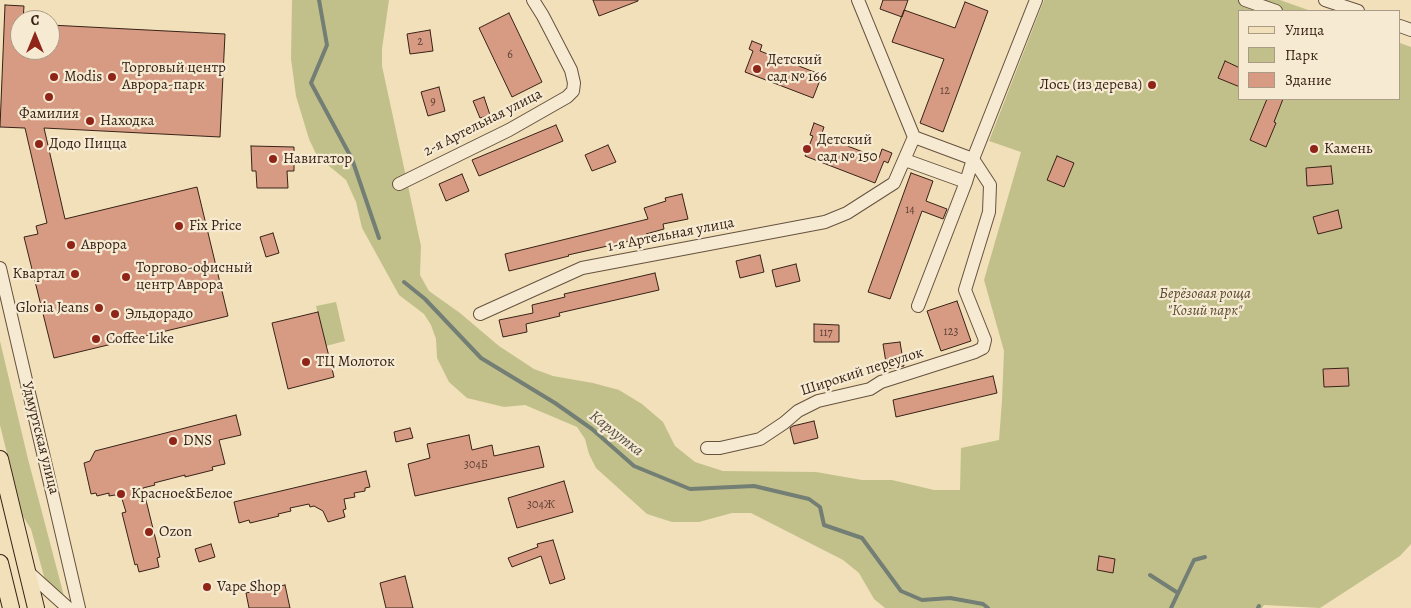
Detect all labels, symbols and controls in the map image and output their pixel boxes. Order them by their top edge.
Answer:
north arrow [10,10,60,60]
legend [1238,10,1401,100]
text: С [31,11,39,30]
text: Улица [1285,20,1324,40]
house number: 2 [417,35,423,49]
text: Парк [1285,45,1318,65]
house number: 6 [507,48,513,62]
place label: Детский сад № 166 [767,51,827,86]
place label: Торговый центр Аврора-парк [122,59,226,94]
marker: Детский сад № 166 [751,63,763,75]
place label: Modis [64,68,102,86]
text: Здание [1285,70,1332,90]
marker: Modis [48,71,60,83]
marker: Торговый центр Аврора-парк [106,71,118,83]
place label: Лось (из дерева) [1040,76,1142,94]
marker: Лось (из дерева) [1146,79,1158,91]
house number: 12 [940,84,950,98]
street label: 2-я Артельная улица [421,85,545,161]
marker: Фамилия [43,91,55,103]
house number: 9 [430,95,436,109]
place label: Фамилия [19,105,79,123]
place label: Находка [100,112,154,130]
marker: Находка [84,115,96,127]
place label: Детский сад № 150 [817,131,877,166]
place label: Додо Пицца [49,135,127,153]
marker: Додо Пицца [33,138,45,150]
place label: Камень [1324,140,1373,158]
marker: Детский сад № 150 [801,143,813,155]
marker: Камень [1308,143,1320,155]
place label: Навигатор [283,150,352,168]
marker: Навигатор [267,153,279,165]
house number: 14 [905,203,915,217]
street label: 1-я Артельная улица [606,214,736,256]
place label: Fix Price [189,217,242,235]
marker: Fix Price [173,220,185,232]
place label: Аврора [81,236,127,254]
marker: Аврора [65,239,77,251]
place label: Торгово-офисный центр Аврора [136,259,253,294]
place label: Квартал [12,265,65,283]
marker: Квартал [69,268,81,280]
marker: Торгово-офисный центр Аврора [120,271,132,283]
park label: Берёзовая роща "Козий парк" [1159,285,1251,320]
place label: Gloria Jeans [16,299,89,317]
marker: Gloria Jeans [93,302,105,314]
place label: Эльдорадо [125,305,193,323]
marker: Эльдорадо [109,308,121,320]
house number: 123 [944,325,958,339]
house number: 117 [819,326,833,340]
place label: Coffee Like [106,330,174,348]
marker: Coffee Like [90,333,102,345]
street label: Широкий переулок [798,344,926,400]
place label: ТЦ Молоток [316,353,395,371]
marker: ТЦ Молоток [300,356,312,368]
street label: Удмуртская улица [17,380,63,496]
water label: Карлутка [585,407,647,461]
place label: DNS [183,432,212,450]
marker: DNS [167,435,179,447]
house number: 304Б [464,458,488,472]
place label: Красное&Белое [131,485,233,503]
marker: Красное&Белое [115,488,127,500]
house number: 304Ж [527,498,555,512]
place label: Ozon [159,523,192,541]
marker: Ozon [143,526,155,538]
place label: Vape Shop [217,578,281,596]
marker: Vape Shop [201,581,213,593]

